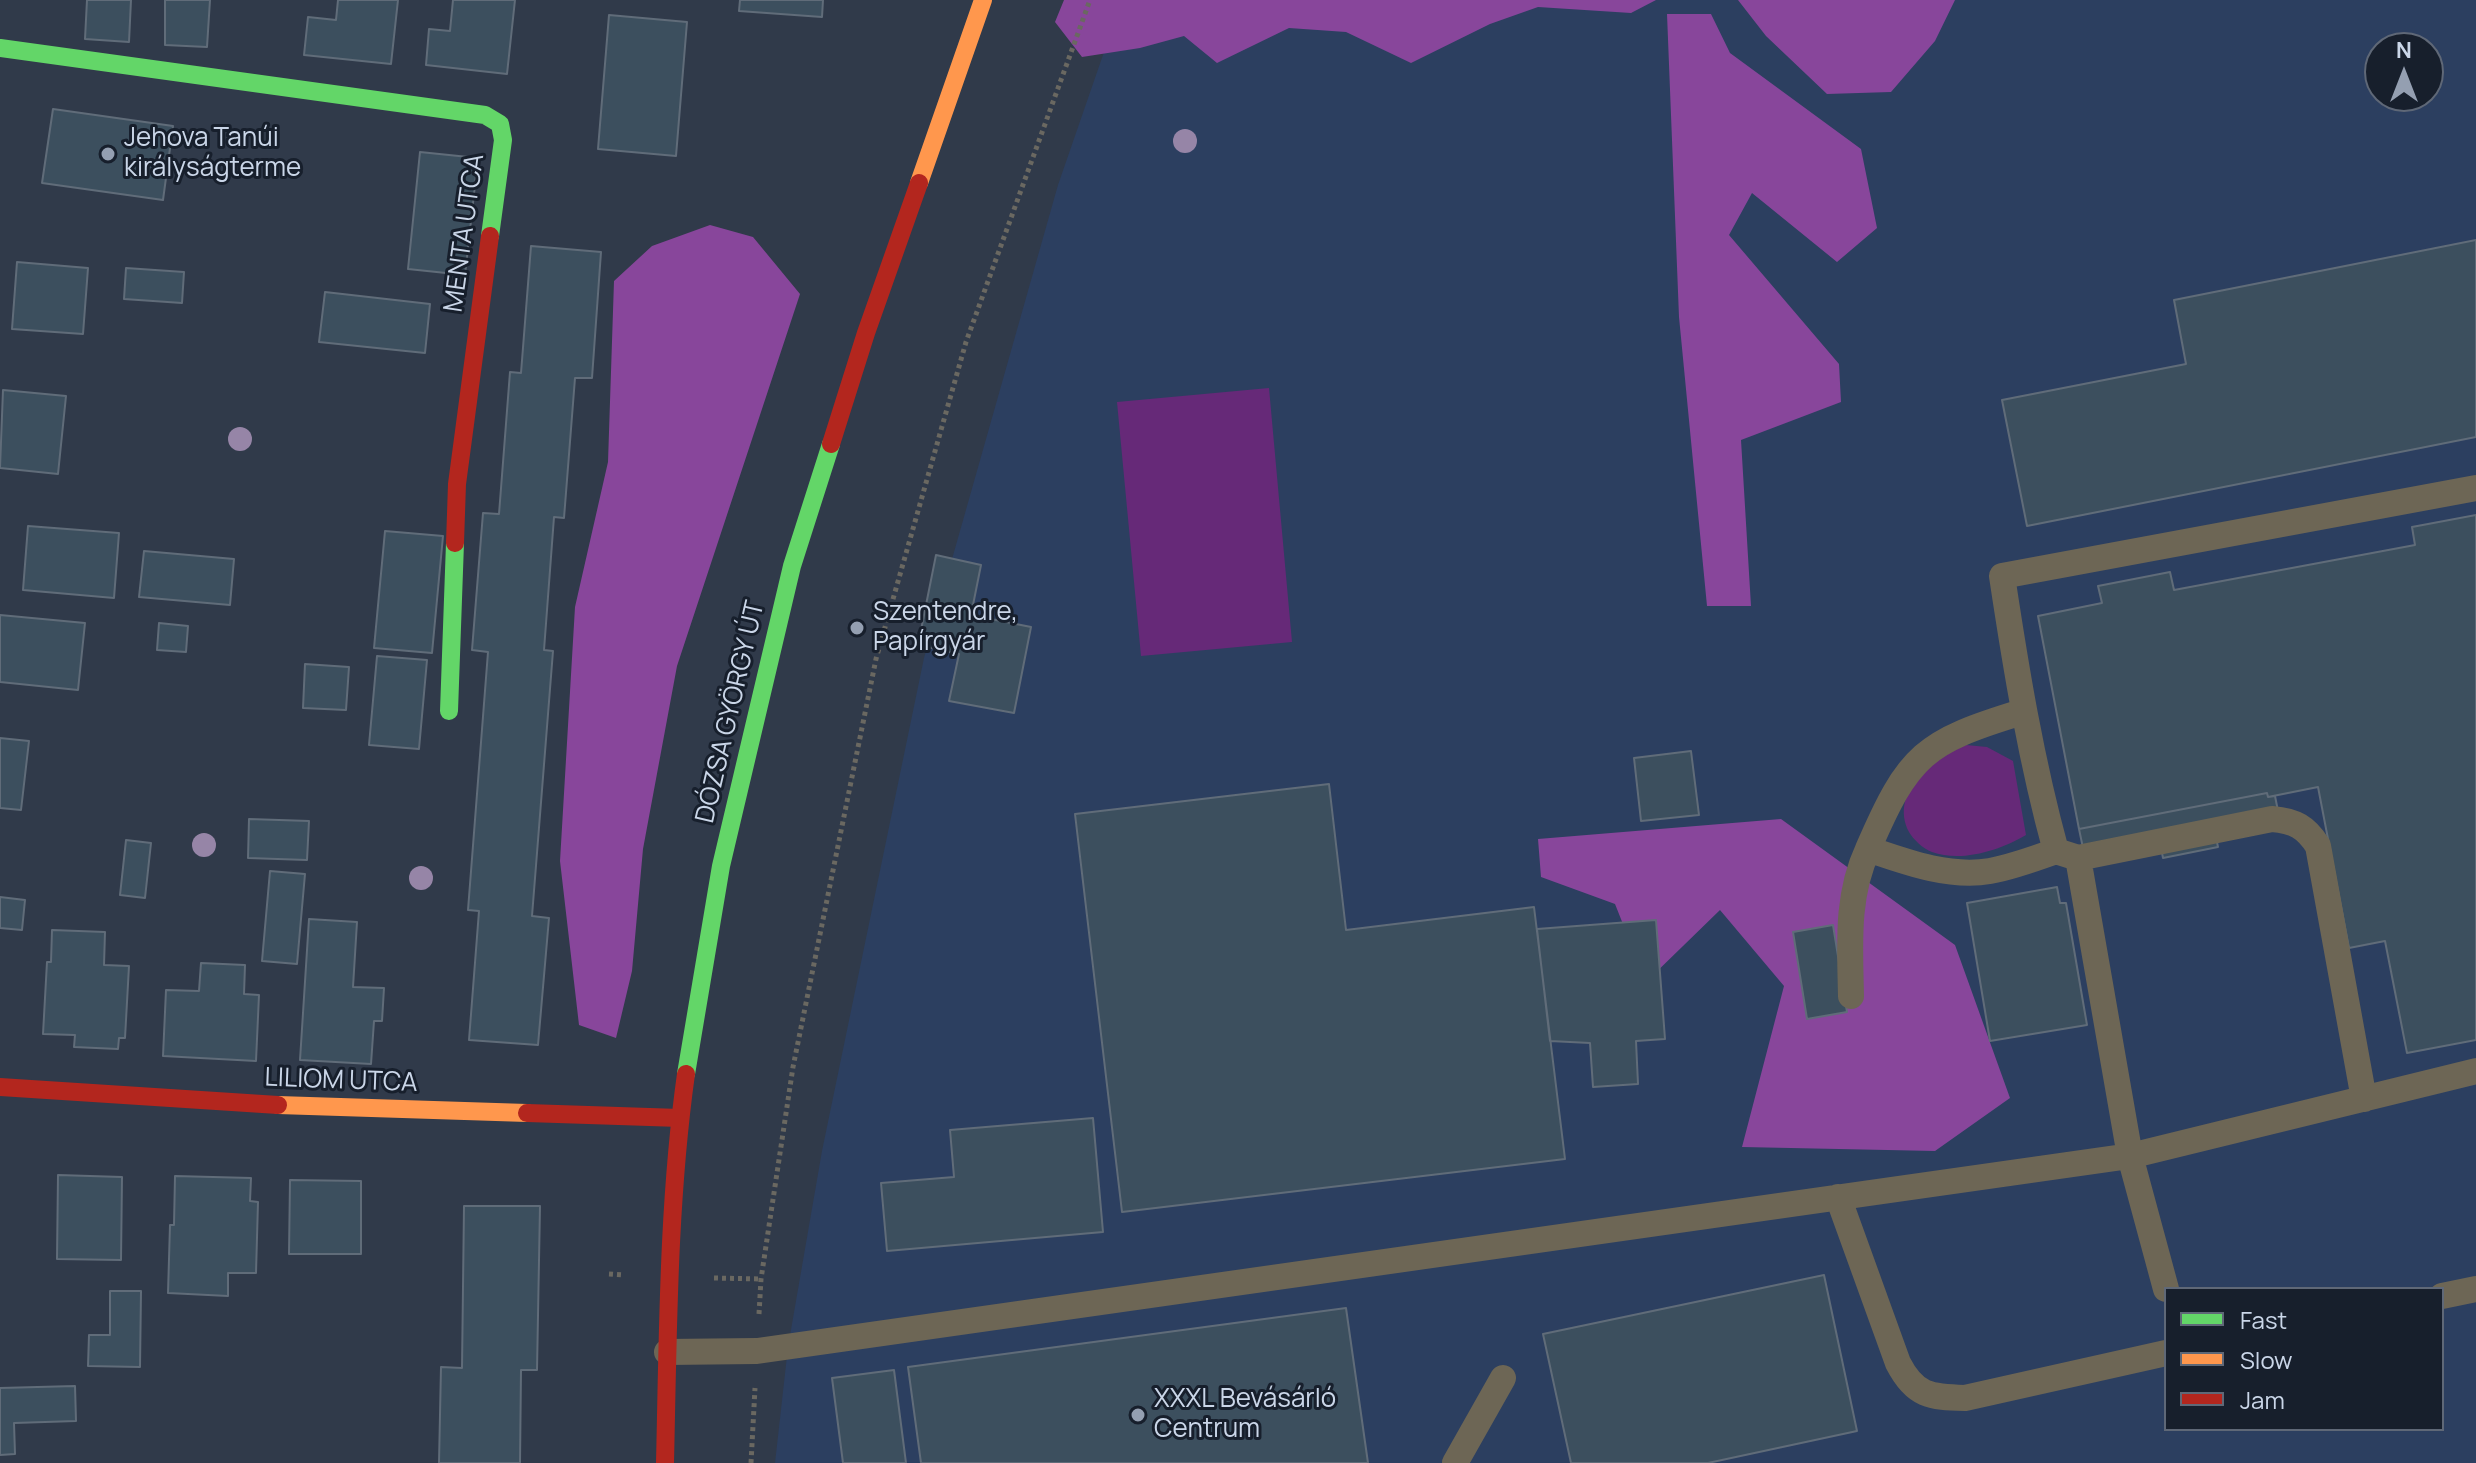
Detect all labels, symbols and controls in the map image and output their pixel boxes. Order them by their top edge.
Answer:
north arrow [2364,32,2444,112]
text: N [2396,35,2412,65]
place label: Jehova Tanúi királyságterme [124,123,301,184]
marker: Jehova Tanúi királyságterme [99,145,117,163]
street label: MENTA UTCA [438,152,492,314]
place label: Szentendre, Papírgyár [873,597,1018,658]
street label: DÓZSA GYÖRGY ÚT [690,598,772,826]
marker: Szentendre, Papírgyár [848,619,866,637]
street label: LILIOM UTCA [264,1063,418,1099]
legend [2164,1287,2444,1431]
text: Fast [2240,1303,2287,1336]
text: Slow [2240,1343,2293,1376]
text: Jam [2240,1383,2285,1416]
place label: XXXL Bevásárló Centrum [1154,1384,1336,1446]
marker: XXXL Bevásárló Centrum [1129,1406,1147,1424]

